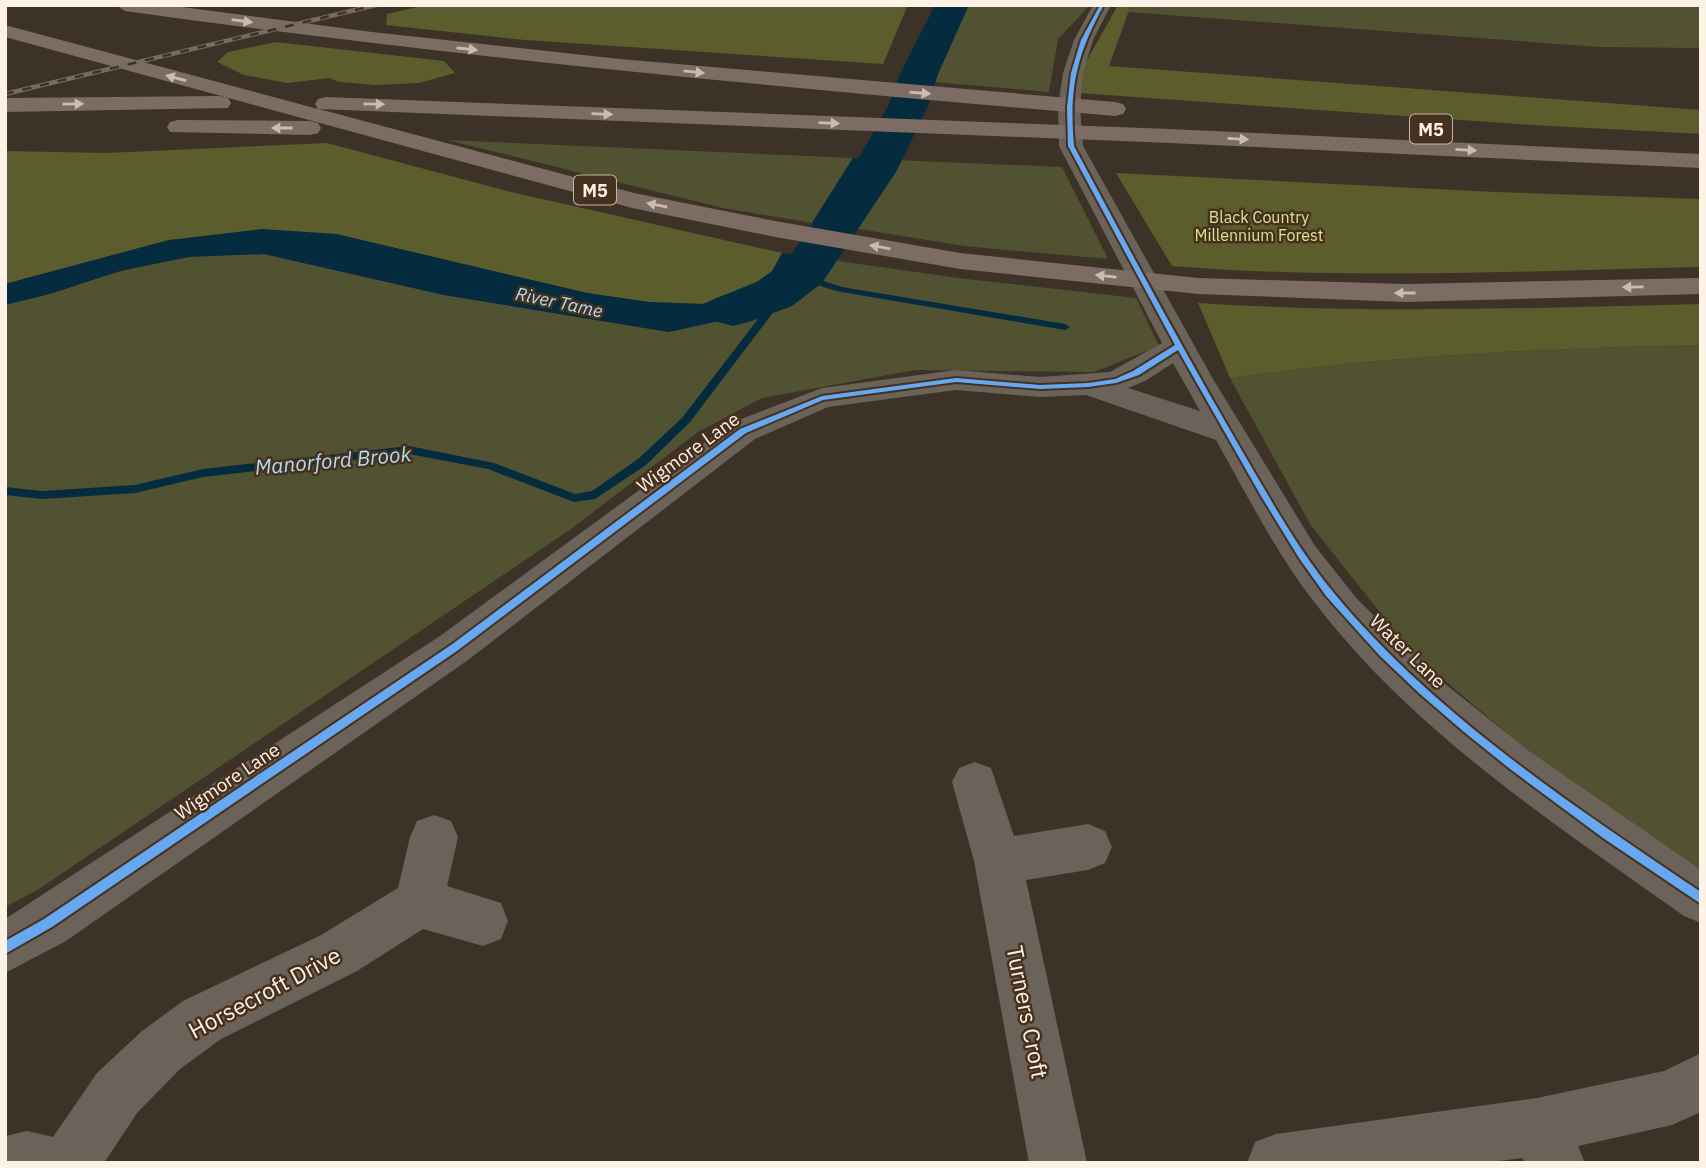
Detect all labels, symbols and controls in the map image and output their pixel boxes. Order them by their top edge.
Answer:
one-way arrow [231,16,253,27]
one-way arrow [457,44,479,55]
one-way arrow [683,67,705,78]
one-way arrow [165,72,187,83]
one-way arrow [909,88,931,99]
one-way arrow [63,98,85,110]
one-way arrow [364,99,386,110]
one-way arrow [591,108,613,119]
road number: M5 [1410,114,1452,144]
one-way arrow [818,118,840,129]
one-way arrow [270,122,292,134]
one-way arrow [1228,134,1250,145]
one-way arrow [1455,145,1477,156]
road number: M5 [574,176,616,204]
one-way arrow [646,199,668,210]
park label: Black Country Millennium Forest [1195,207,1323,245]
one-way arrow [869,241,891,252]
one-way arrow [1095,271,1117,282]
water label: River Tame [513,282,605,322]
one-way arrow [1621,282,1643,293]
one-way arrow [1394,287,1416,299]
street label: Wigmore Lane [632,407,744,497]
water label: Manorford Brook [254,439,414,481]
street label: Water Lane [1365,609,1451,693]
street label: Wigmore Lane [170,737,284,825]
street label: Horsecroft Drive [183,939,345,1045]
street label: Turners Croft [1000,943,1056,1081]

